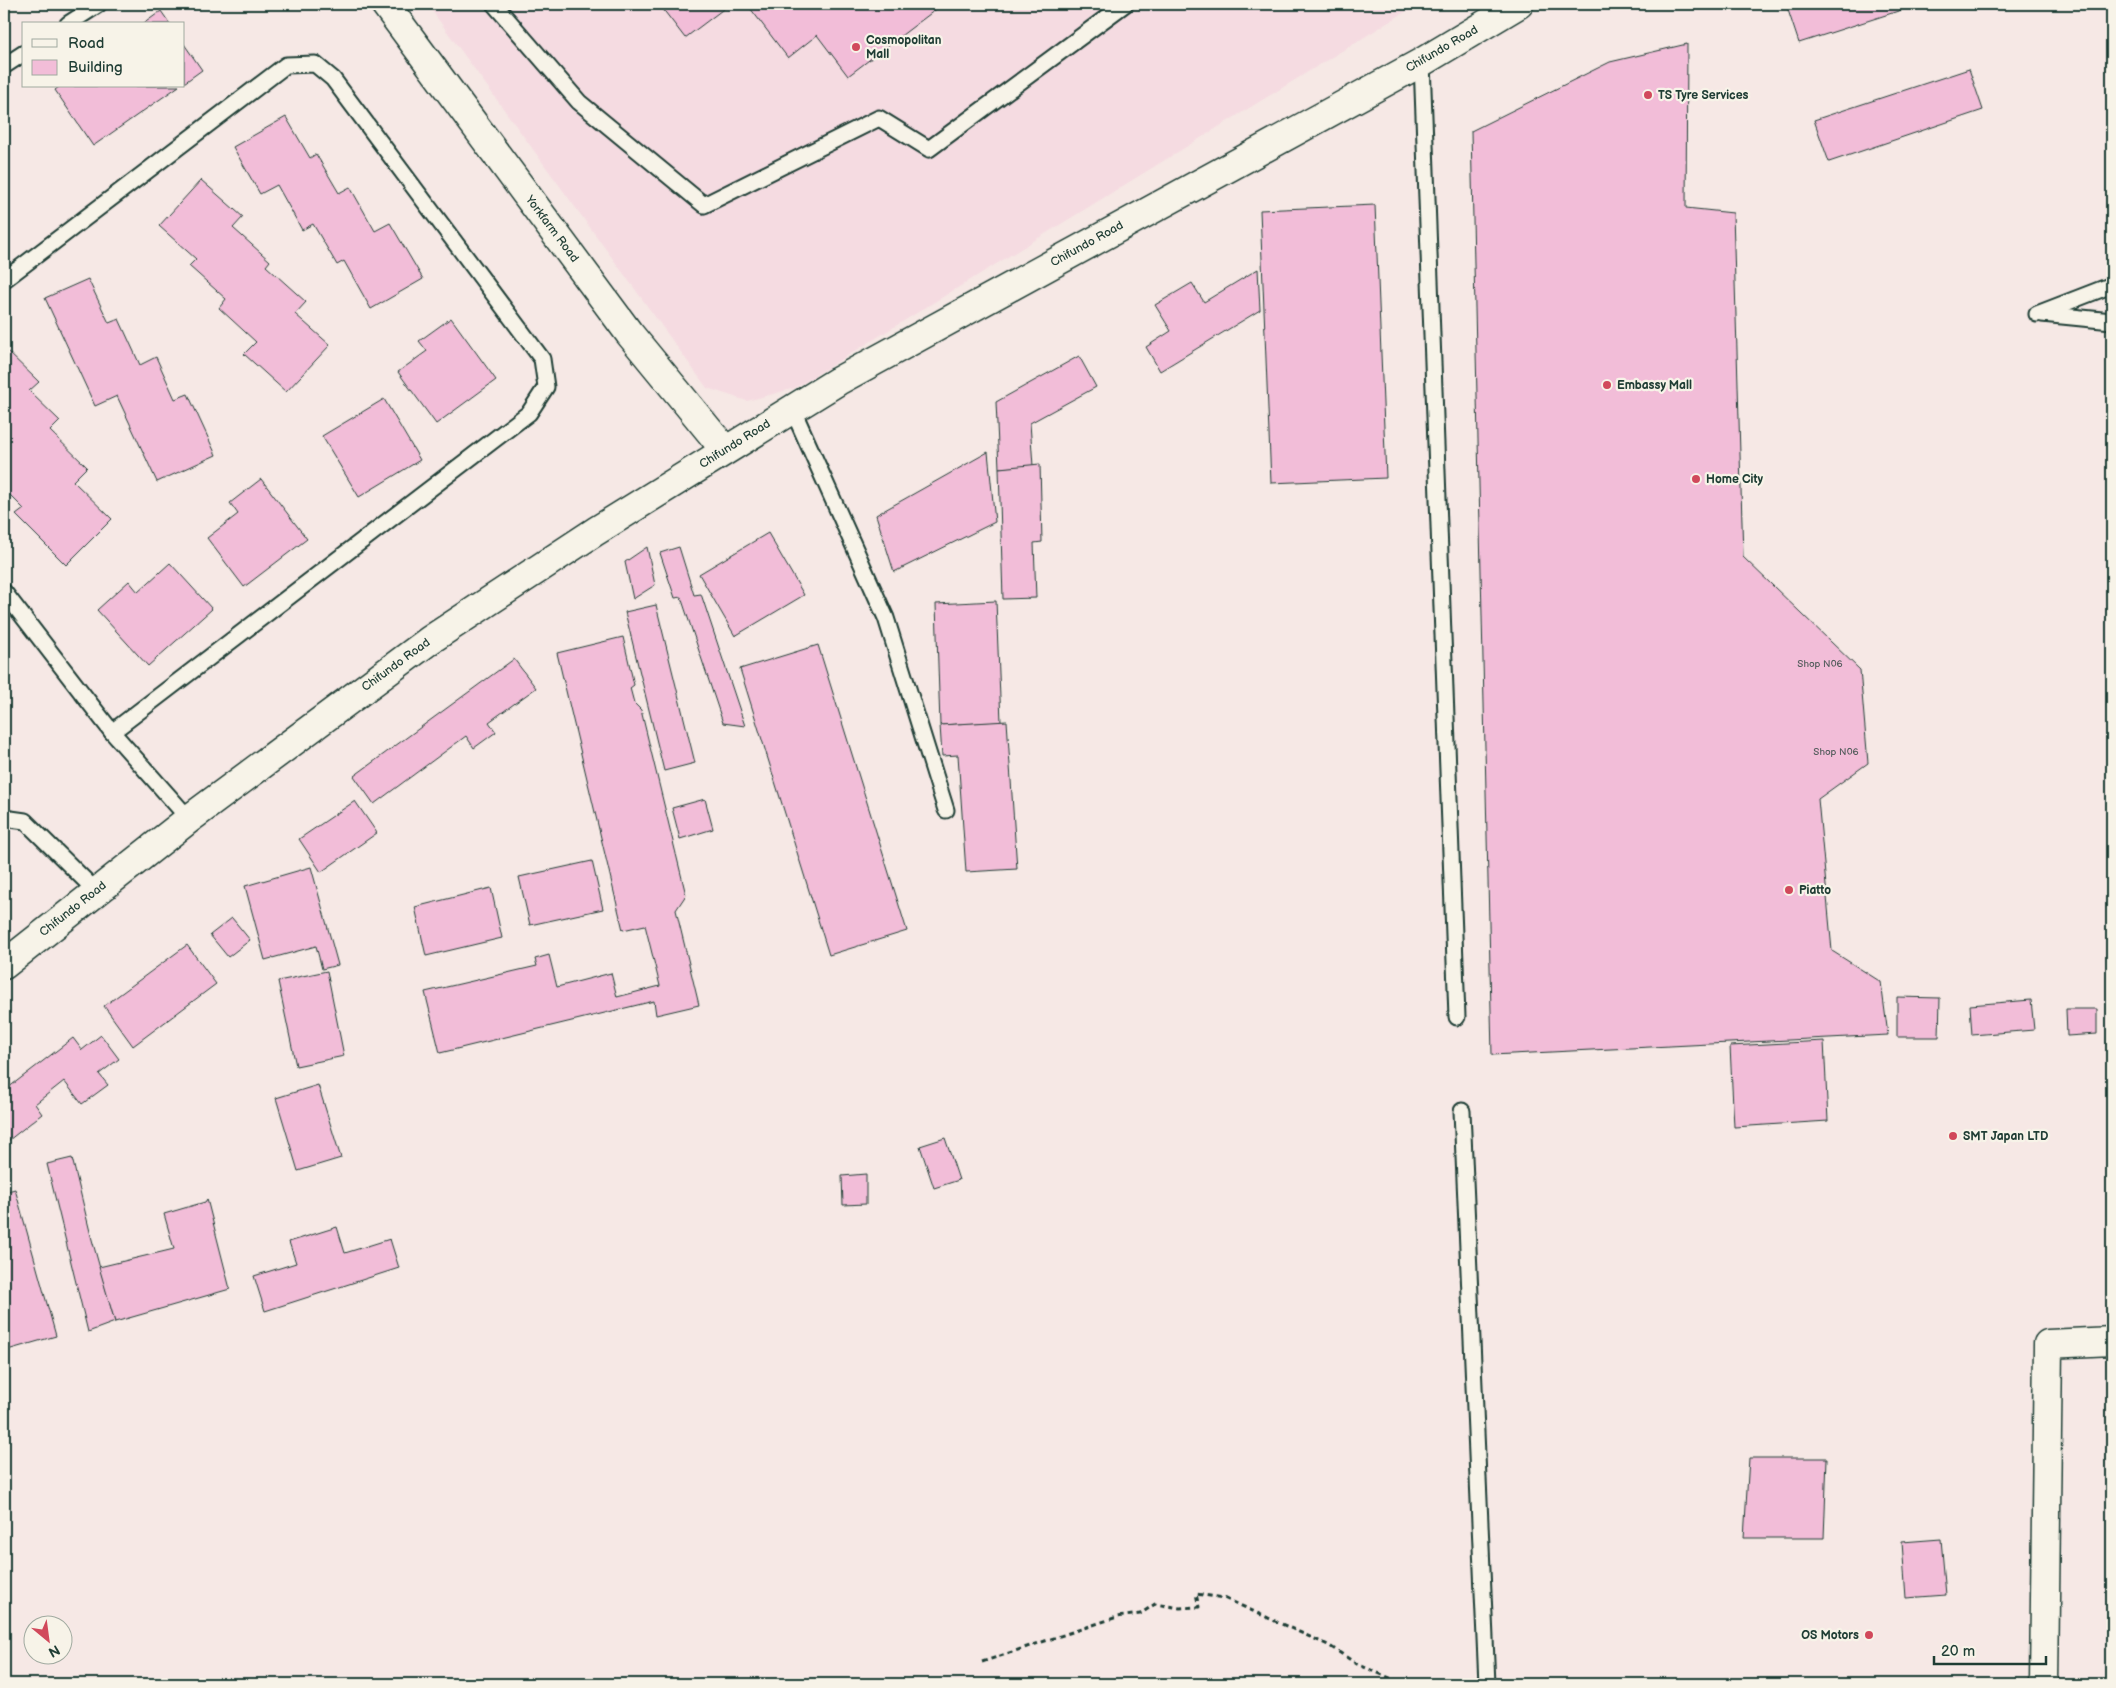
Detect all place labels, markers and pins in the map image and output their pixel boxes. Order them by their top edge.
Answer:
place label: Cosmopolitan Mall [866,33,942,62]
marker: Cosmopolitan Mall [850,41,862,53]
place label: TS Tyre Services [1658,88,1749,103]
marker: TS Tyre Services [1642,89,1654,101]
place label: Embassy Mall [1617,378,1692,393]
marker: Embassy Mall [1601,379,1613,391]
place label: Home City [1706,472,1764,487]
marker: Home City [1690,473,1702,485]
place label: Piatto [1799,883,1831,898]
marker: Piatto [1783,884,1795,896]
place label: SMT Japan LTD [1963,1129,2048,1144]
marker: SMT Japan LTD [1947,1130,1959,1142]
place label: OS Motors [1801,1628,1859,1643]
marker: OS Motors [1863,1629,1875,1641]

